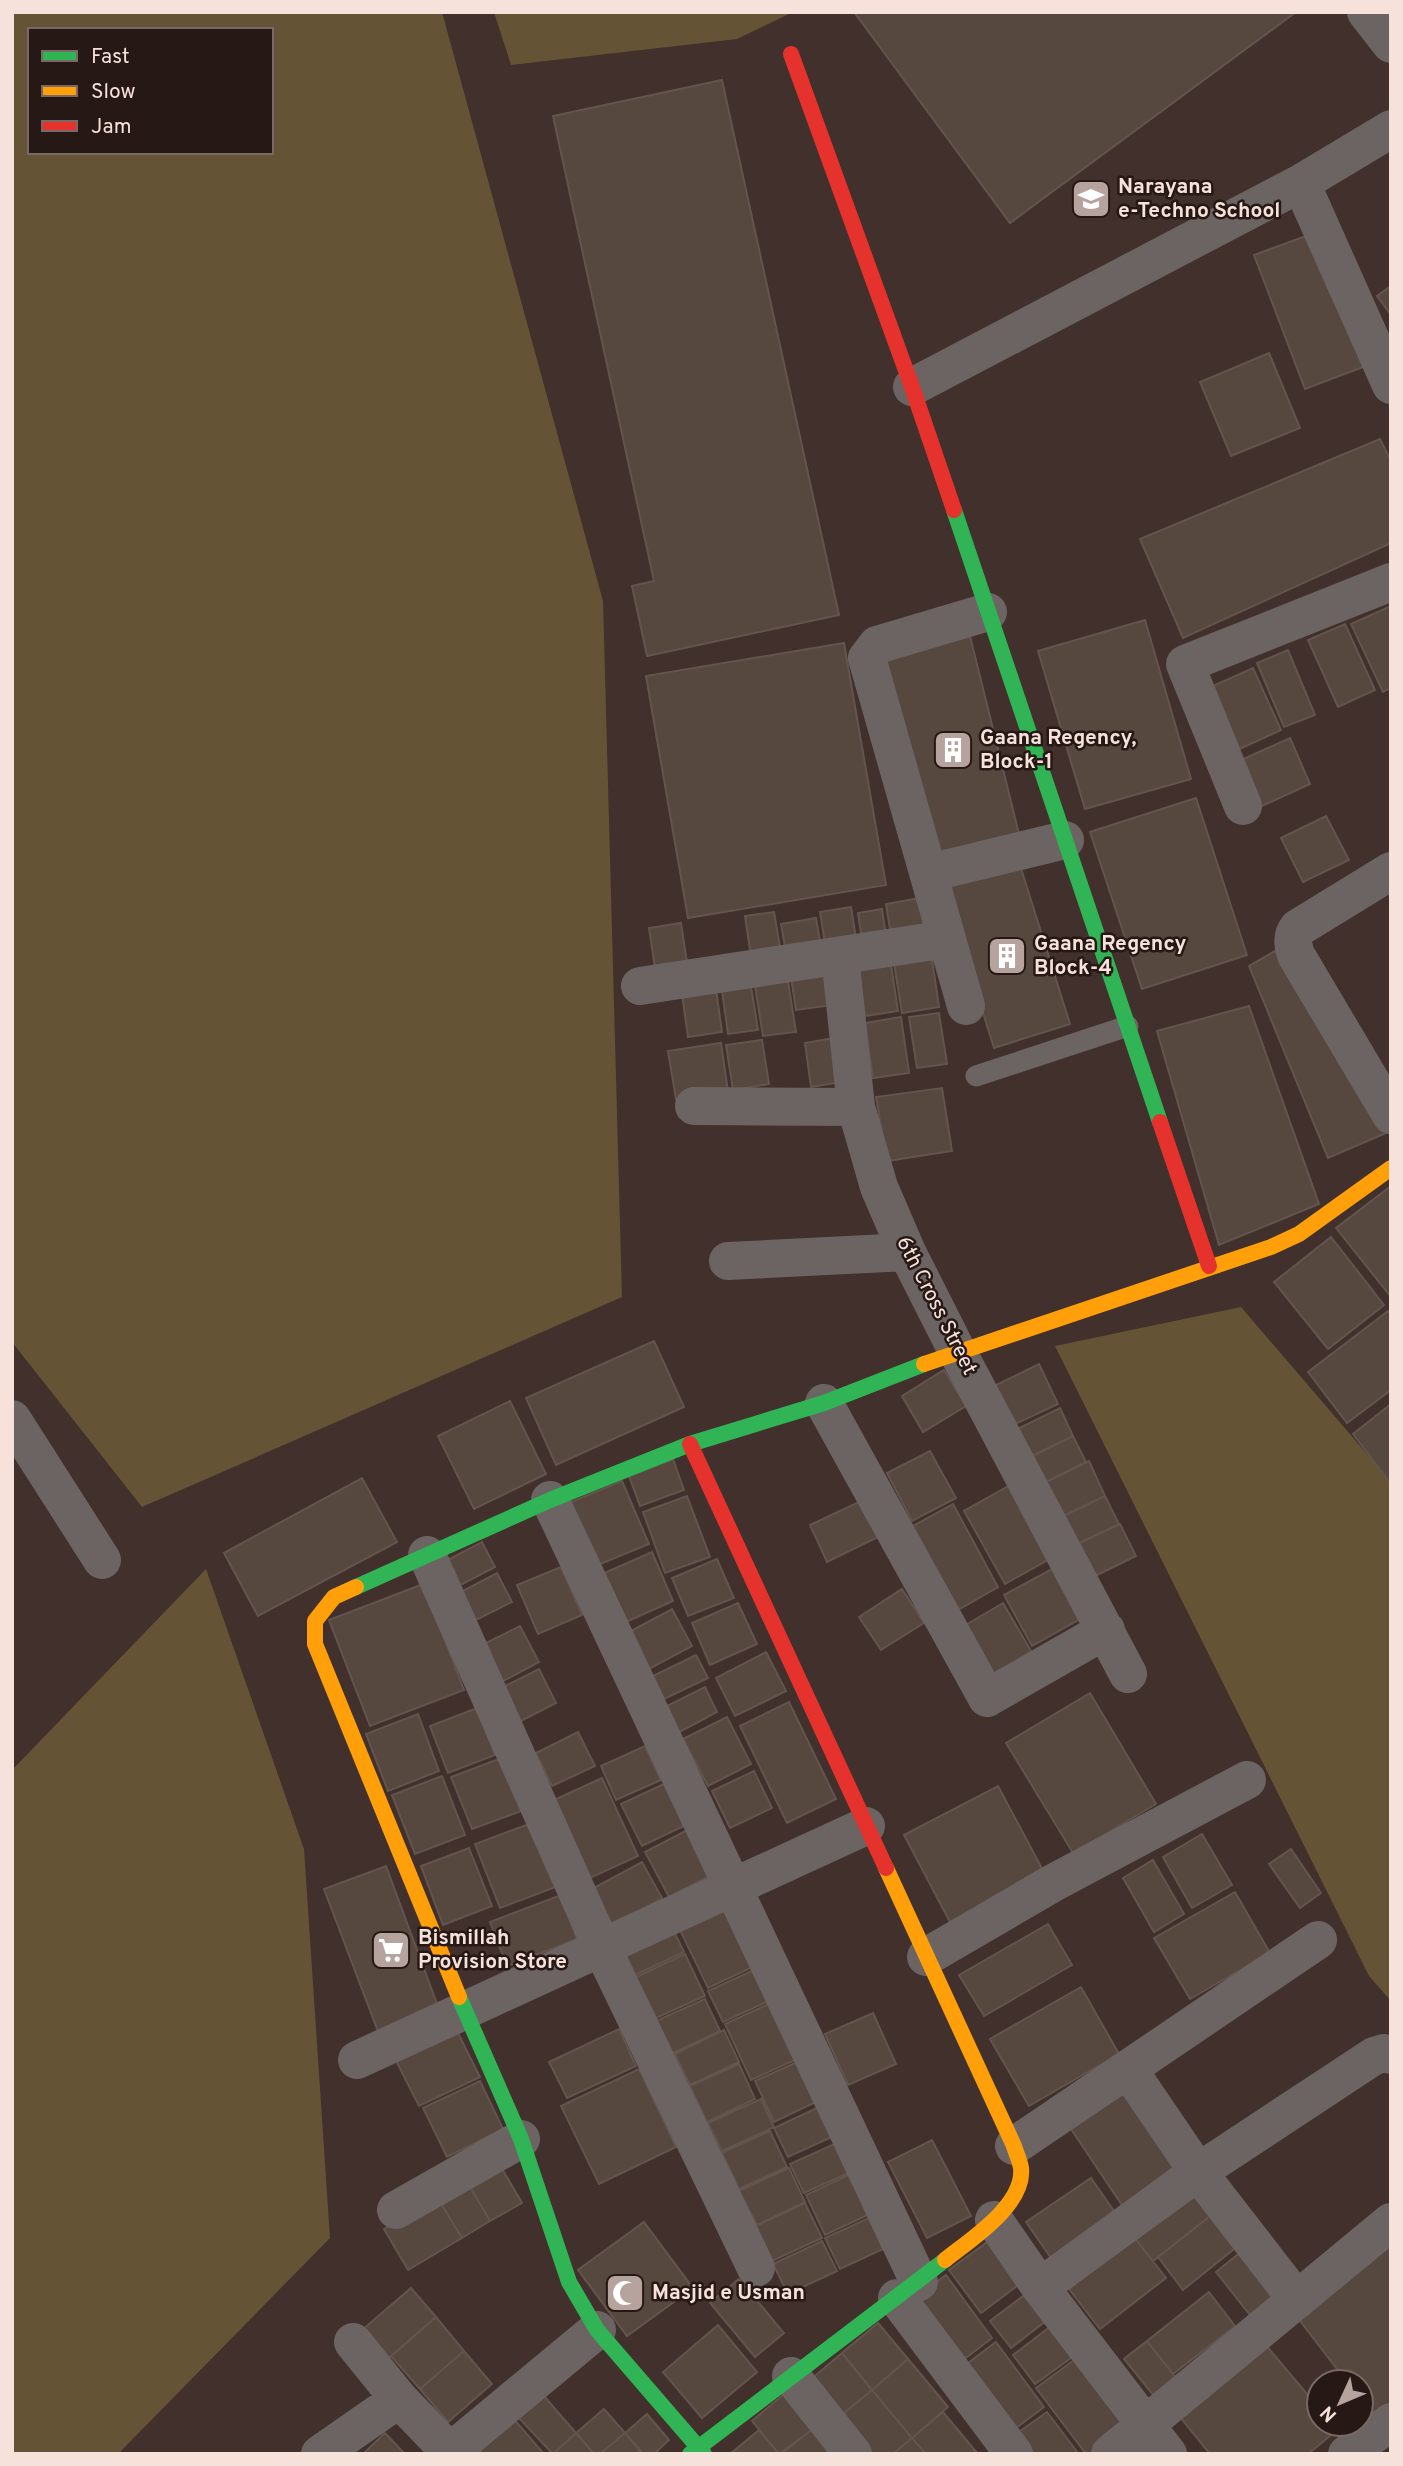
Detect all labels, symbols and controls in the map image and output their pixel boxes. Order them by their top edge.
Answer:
legend [28,28,273,154]
text: Fast [91,44,130,71]
text: Slow [91,79,136,106]
text: Jam [91,114,132,141]
place label: Narayana e-Techno School [1118,174,1280,225]
school or university icon: Narayana e-Techno School [1070,178,1112,220]
place label: Gaana Regency, Block-1 [980,725,1136,776]
building icon: Gaana Regency, Block-1 [932,729,974,771]
place label: Gaana Regency Block-4 [1034,931,1187,982]
building icon: Gaana Regency Block-4 [986,935,1028,977]
street label: 6th Cross Street [889,1232,983,1380]
place label: Bismillah Provision Store [418,1925,567,1976]
supermarket icon: Bismillah Provision Store [370,1929,412,1971]
mosque icon: Masjid e Usman [604,2272,646,2314]
place label: Masjid e Usman [652,2280,805,2307]
north arrow [1305,2368,1375,2438]
text: N [1316,2400,1343,2427]

